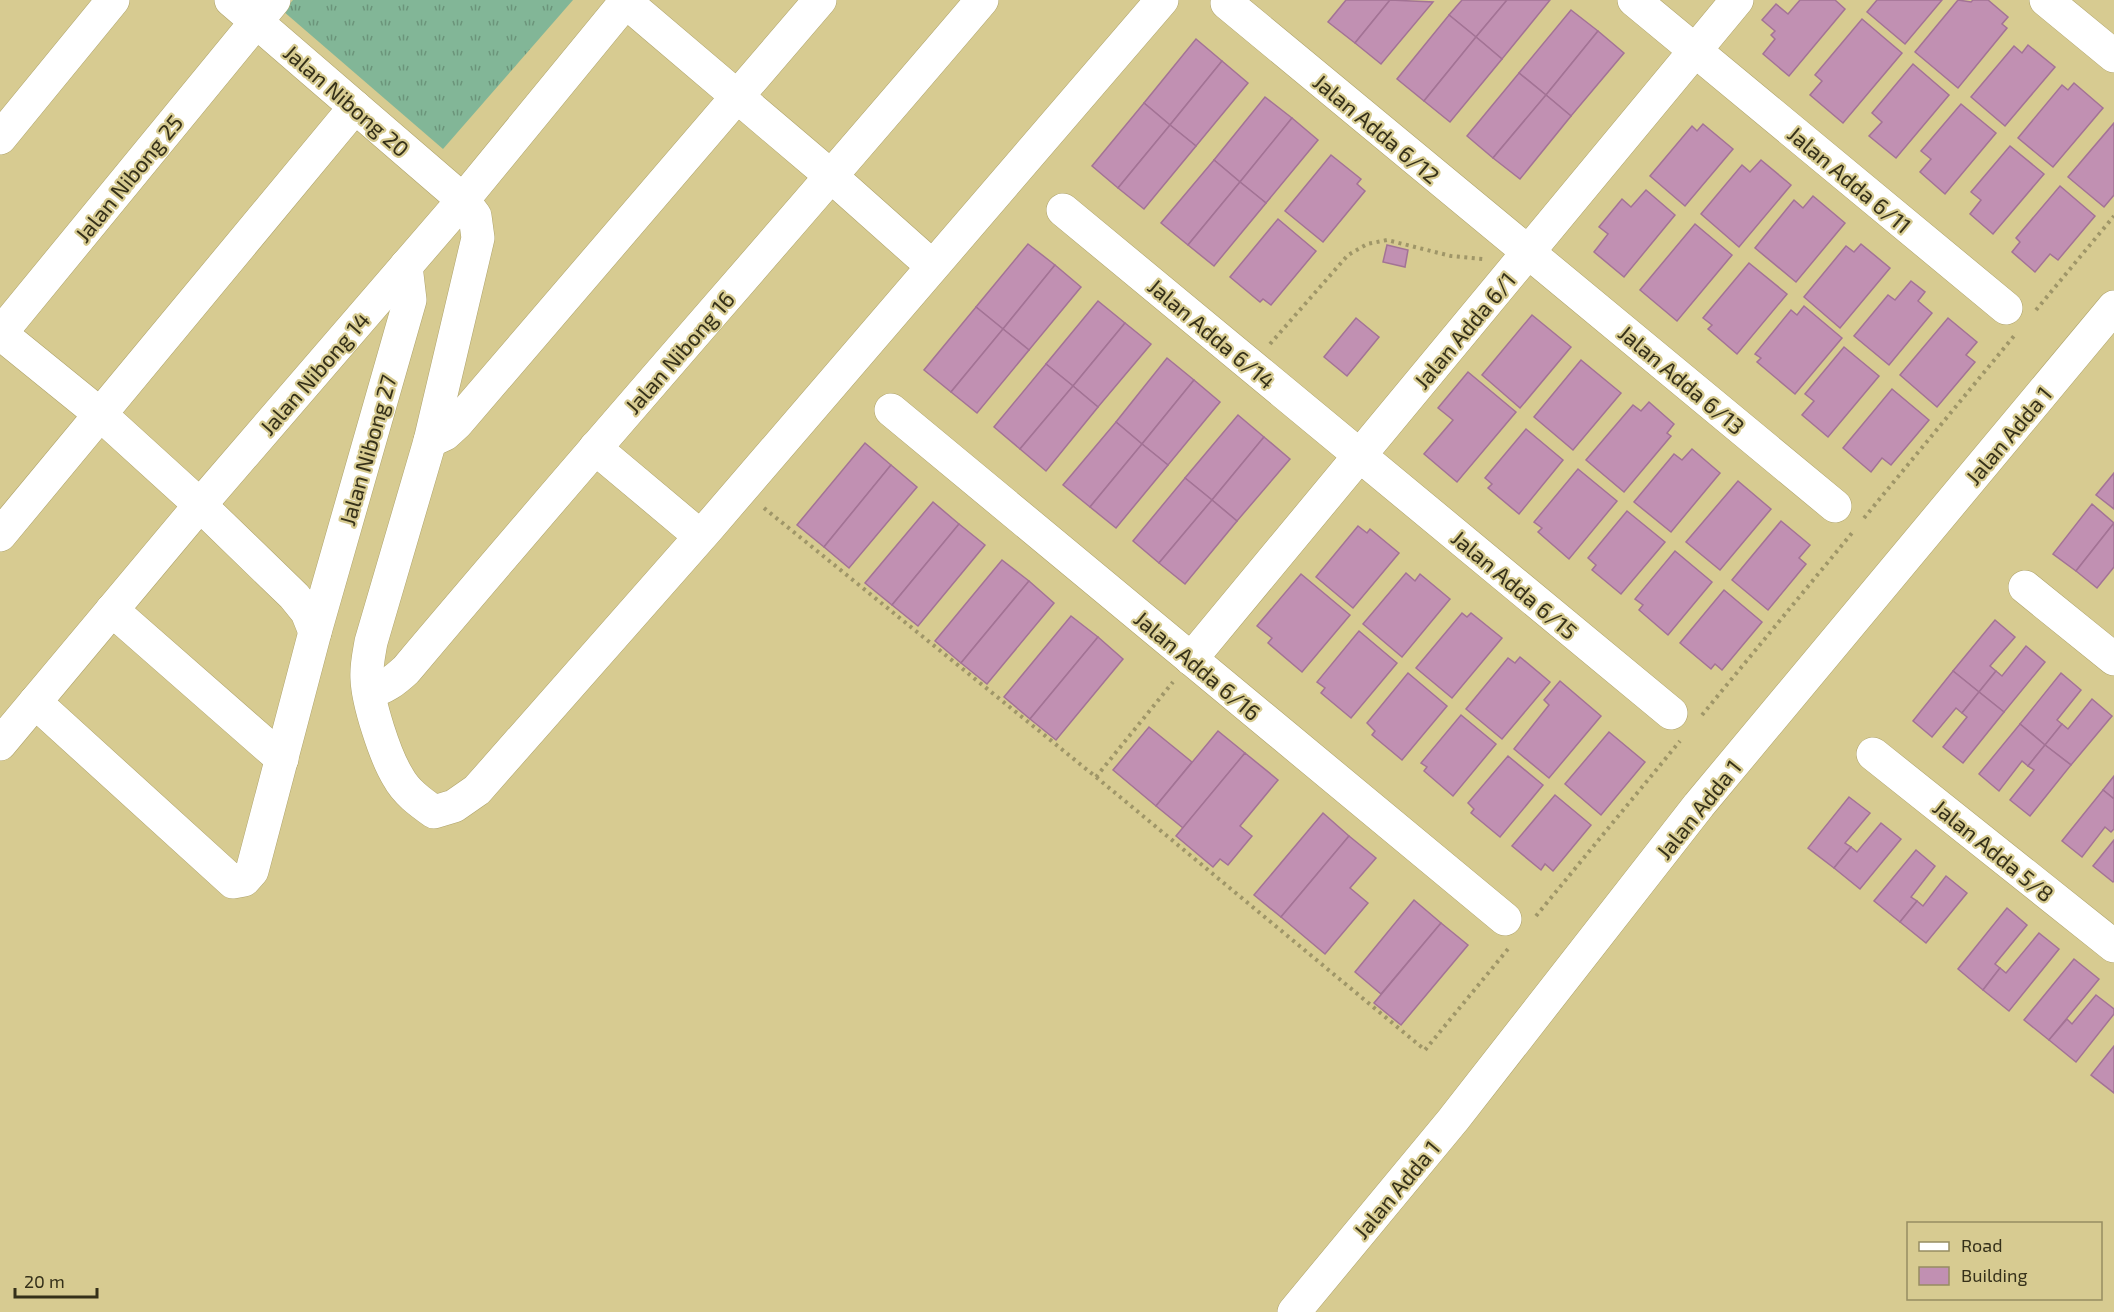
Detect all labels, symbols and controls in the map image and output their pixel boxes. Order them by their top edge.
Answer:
street label: Jalan Nibong 20 [279,39,415,161]
street label: Jalan Adda 6/12 [1309,68,1445,188]
street label: Jalan Nibong 25 [69,109,187,247]
street label: Jalan Adda 6/11 [1783,120,1917,238]
street label: Jalan Adda 6/1 [1408,267,1520,393]
street label: Jalan Adda 6/14 [1143,272,1281,394]
street label: Jalan Nibong 16 [619,286,739,418]
street label: Jalan Nibong 14 [254,306,374,440]
street label: Jalan Adda 6/13 [1614,319,1750,439]
street label: Jalan Nibong 27 [333,372,401,528]
street label: Jalan Adda 1 [1959,381,2057,489]
street label: Jalan Adda 6/15 [1447,524,1583,644]
street label: Jalan Adda 6/16 [1130,605,1266,725]
street label: Jalan Adda 1 [1650,754,1746,864]
street label: Jalan Adda 5/8 [1928,793,2060,907]
street label: Jalan Adda 1 [1347,1135,1445,1243]
legend [1907,1222,2102,1300]
text: Road [1961,1234,2002,1256]
scale bar [15,1261,98,1299]
text: Building [1961,1264,2028,1286]
text: 20 m [24,1270,65,1292]

